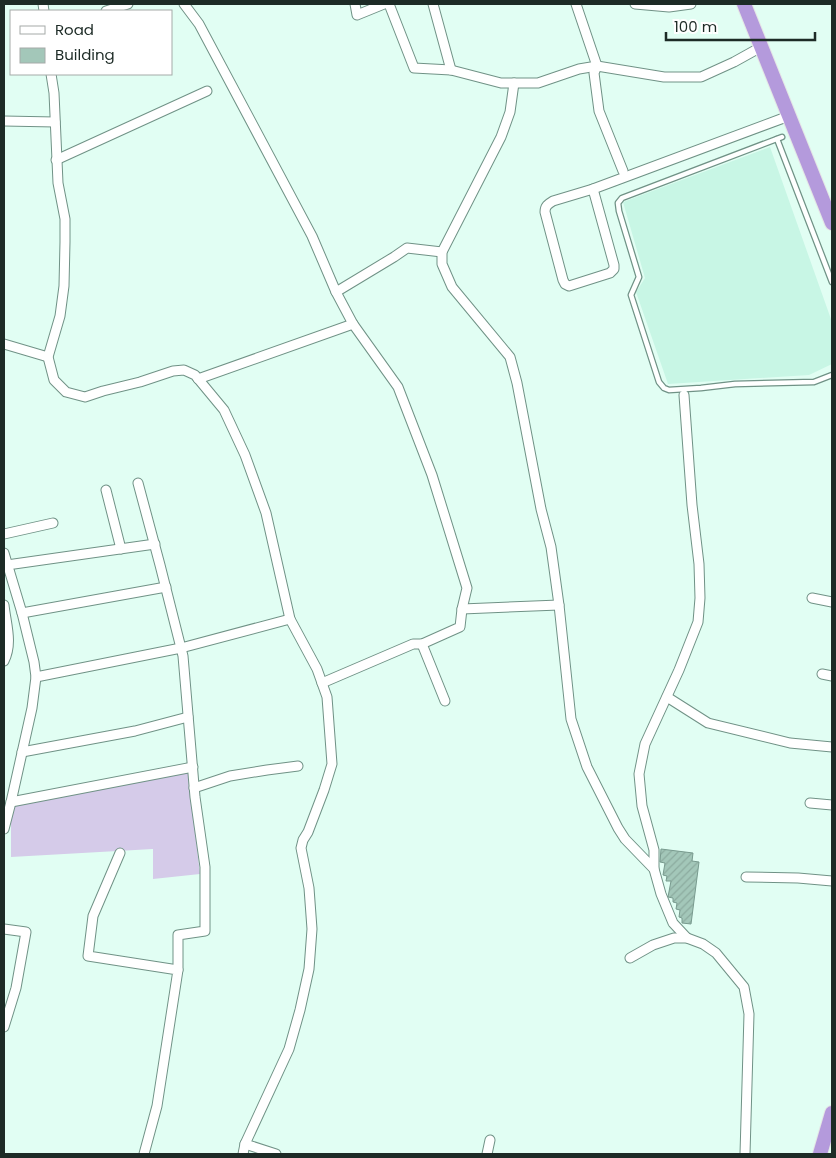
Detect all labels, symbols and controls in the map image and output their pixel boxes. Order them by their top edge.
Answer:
legend [10,10,172,75]
scale bar [666,10,815,42]
text: 100 m [674,16,717,37]
text: Road [55,19,94,40]
text: Building [55,44,115,65]

